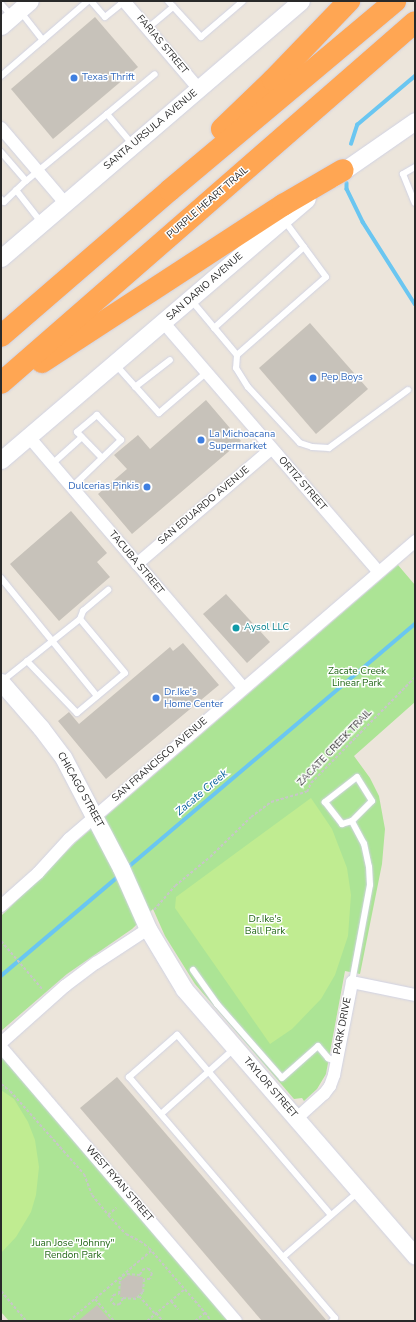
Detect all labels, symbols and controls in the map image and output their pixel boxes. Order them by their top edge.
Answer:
street label: FARIAS STREET [134,13,190,77]
place label: Texas Thrift [82,72,135,84]
marker: Texas Thrift [69,73,79,83]
street label: SANTA URSULA AVENUE [102,87,200,173]
street label: PURPLE HEART TRAIL [165,164,251,242]
street label: SAN DARIO AVENUE [164,251,246,323]
place label: Pep Boys [321,372,363,384]
marker: Pep Boys [308,373,318,383]
place label: La Michoacana Supermarket [209,428,275,452]
marker: La Michoacana Supermarket [196,435,206,445]
street label: ORTIZ STREET [275,455,329,513]
street label: SAN EDUARDO AVENUE [156,464,252,548]
place label: Dulcerias Pinkis [68,481,139,493]
marker: Dulcerias Pinkis [142,482,152,492]
street label: TACUBA STREET [106,529,166,597]
place label: Aysol LLC [244,622,289,634]
marker: Aysol LLC [231,623,241,633]
park label: Zacate Creek Linear Park [328,665,386,688]
place label: Dr.Ike's Home Center [164,686,223,710]
marker: Dr.Ike's Home Center [151,693,161,703]
street label: ZACATE CREEK TRAIL [295,707,375,789]
street label: SAN FRANCISCO AVENUE [110,715,210,805]
street label: CHICAGO STREET [54,750,106,830]
water label: Zacate Creek [173,767,231,819]
park label: Dr.Ike's Ball Park [245,913,285,936]
street label: PARK DRIVE [332,996,354,1056]
street label: TAYLOR STREET [240,1055,300,1121]
street label: WEST RYAN STREET [83,1144,155,1224]
park label: Juan Jose "Johnny" Rendon Park [32,1237,114,1260]

